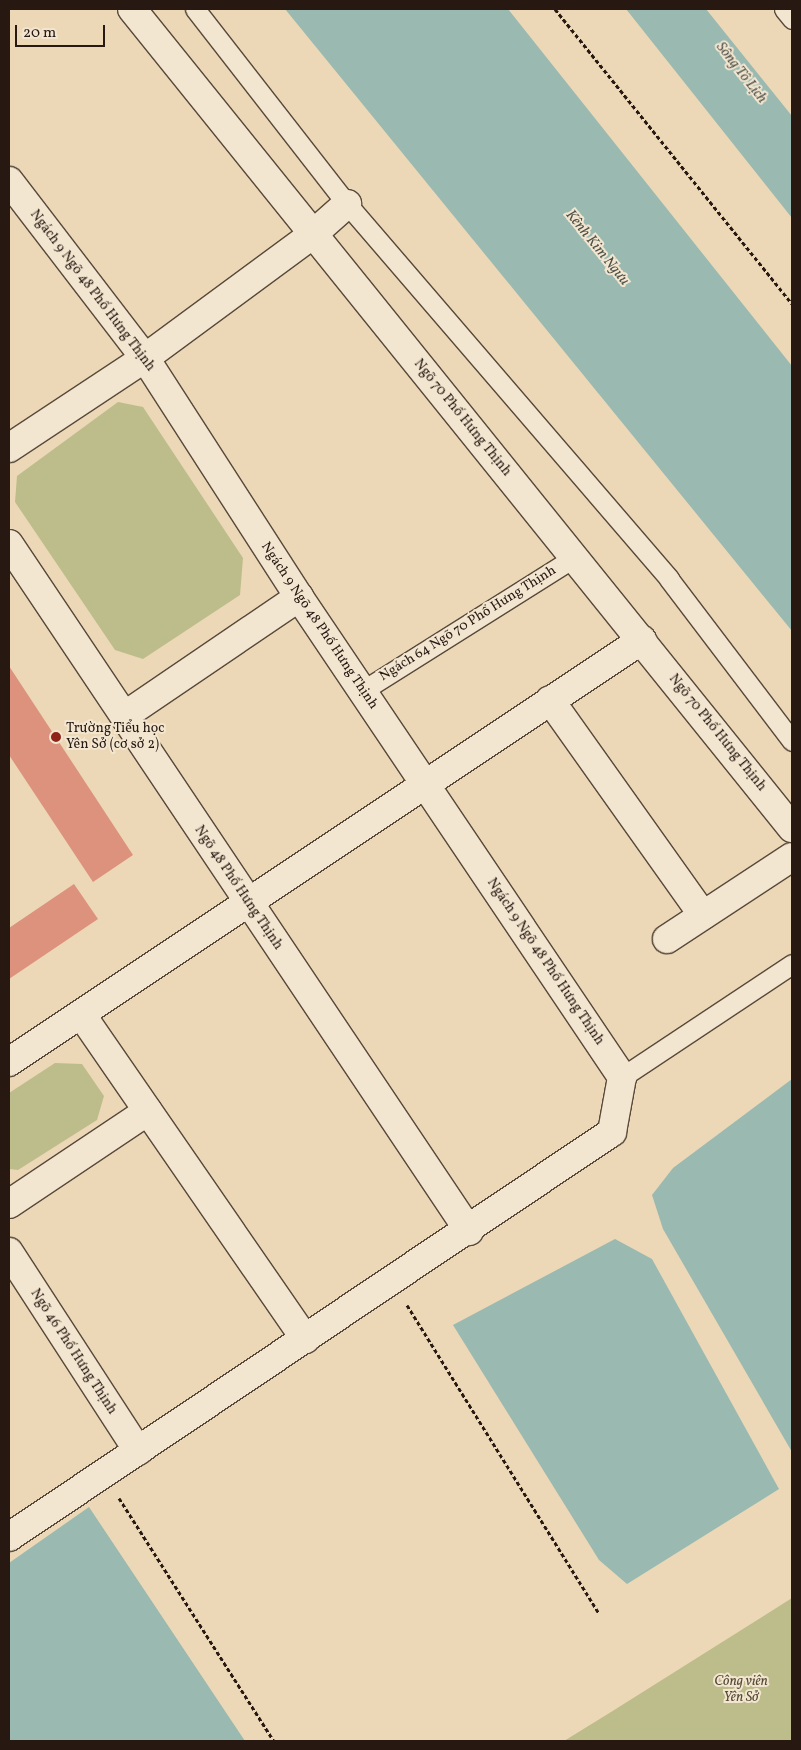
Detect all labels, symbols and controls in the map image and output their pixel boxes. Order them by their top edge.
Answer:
scale bar [18,15,108,47]
text: 20 m [23,23,56,44]
water label: Sông Tô Lịch [712,39,770,107]
street label: Ngách 9 Ngõ 48 Phố Hưng Thịnh [26,207,158,375]
water label: Kênh Kim Ngưu [561,207,633,289]
street label: Ngõ 70 Phố Hưng Thịnh [409,356,515,480]
street label: Ngách 9 Ngõ 48 Phố Hưng Thịnh [257,539,381,713]
street label: Ngách 64 Ngõ 70 Phố Hưng Thịnh [376,562,560,686]
street label: Ngõ 70 Phố Hưng Thịnh [664,671,770,795]
place label: Trường Tiểu học Yên Sở (cơ sở 2) [66,721,165,754]
marker: Trường Tiểu học Yên Sở (cơ sở 2) [50,731,62,743]
street label: Ngõ 48 Phố Hưng Thịnh [190,822,286,954]
street label: Ngách 9 Ngõ 48 Phố Hưng Thịnh [483,875,607,1049]
street label: Ngõ 46 Phố Hưng Thịnh [26,1286,120,1418]
park label: Công viên Yên Sở [714,1674,768,1706]

